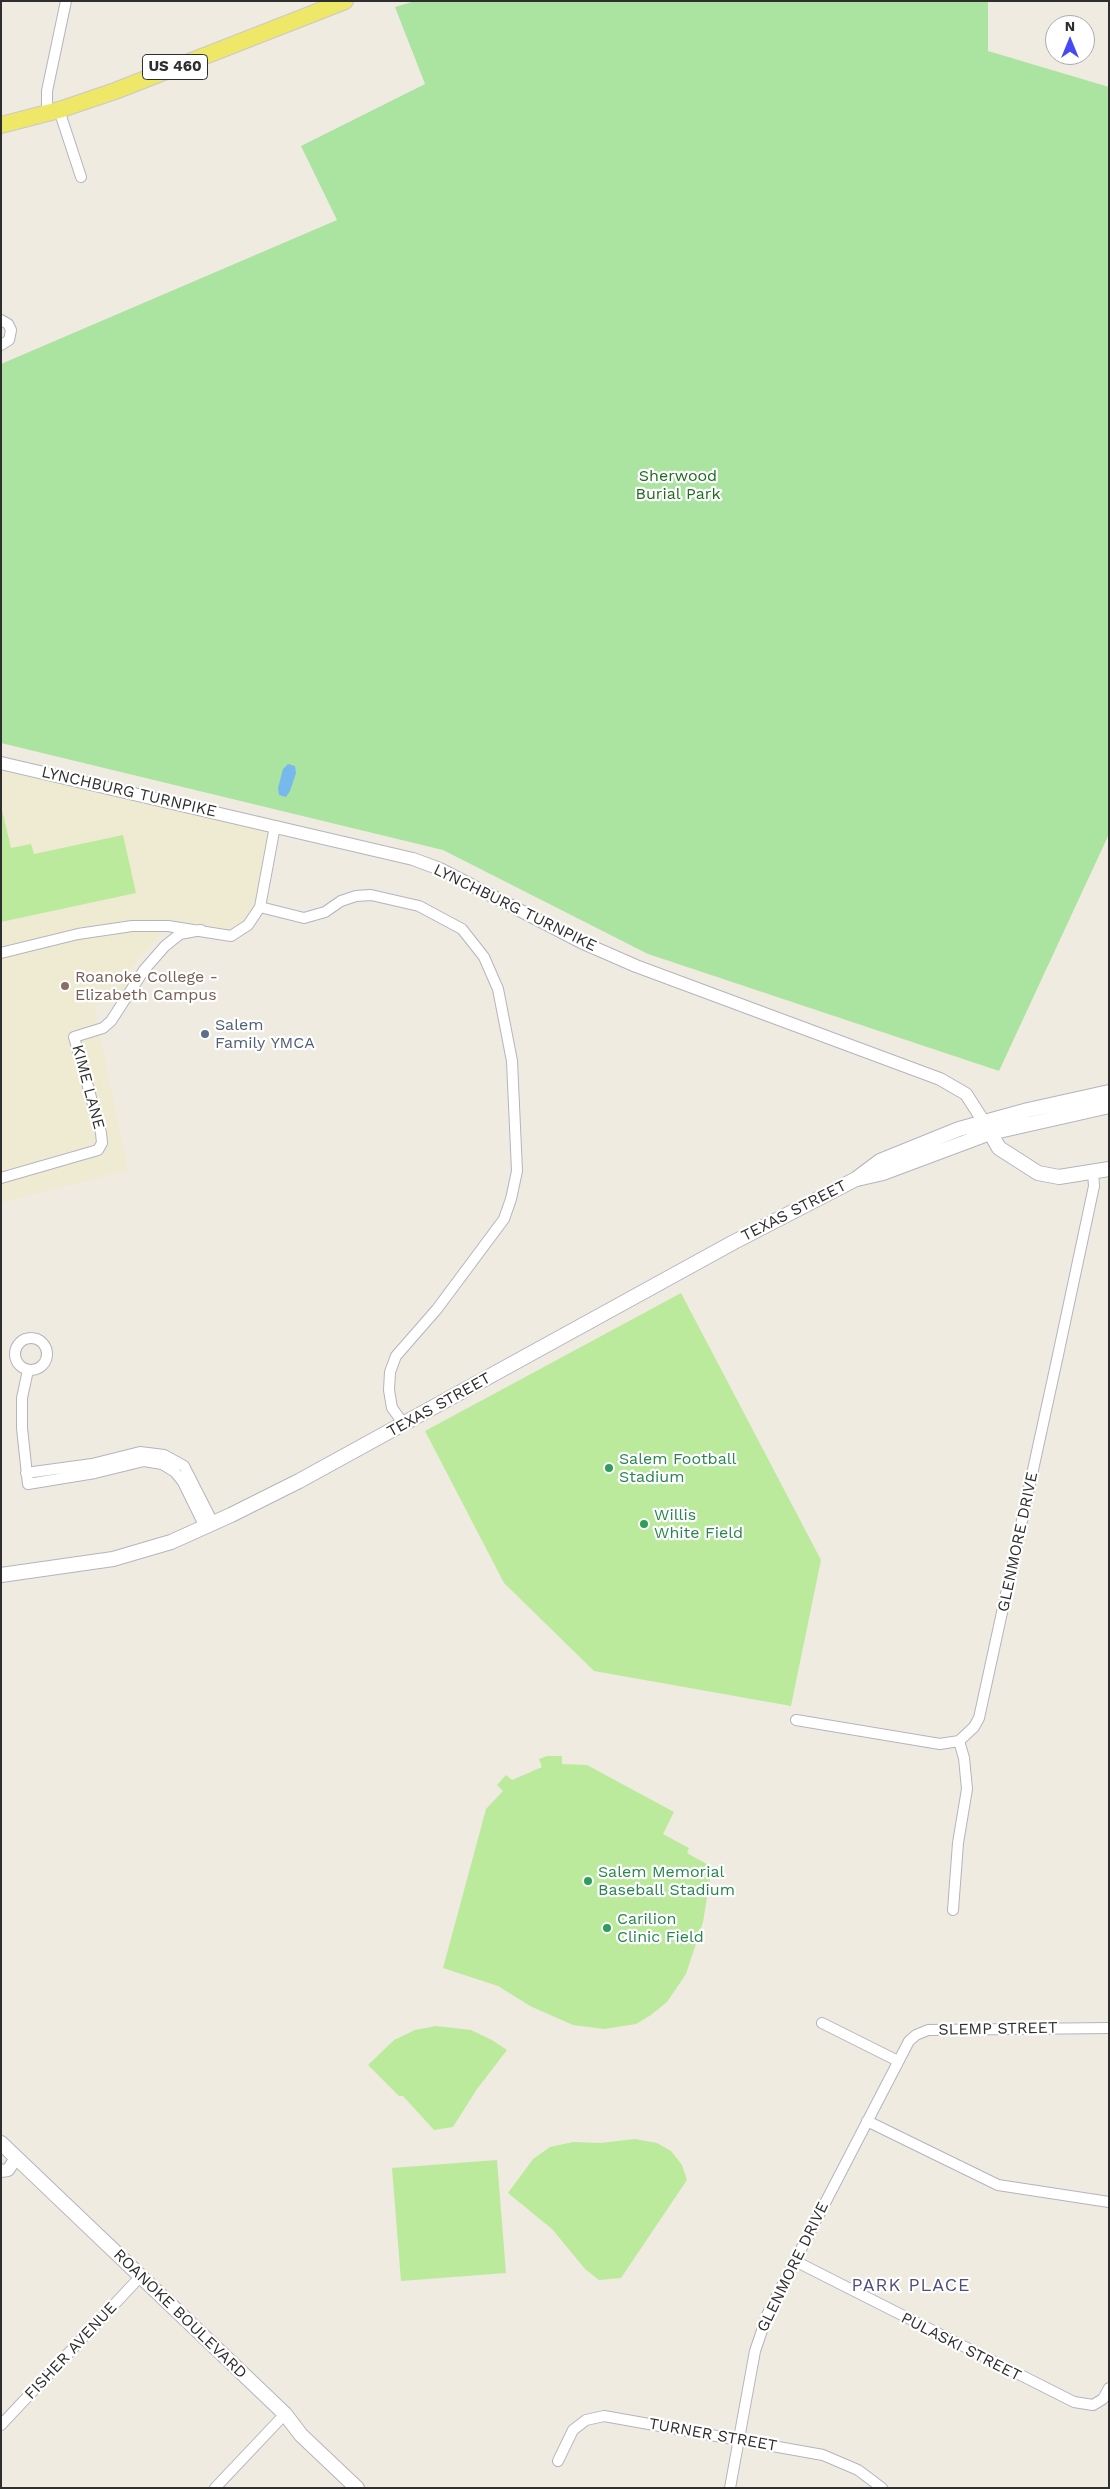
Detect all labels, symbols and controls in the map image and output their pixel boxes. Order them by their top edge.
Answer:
north arrow [1045,15,1095,65]
text: N [1065,18,1075,34]
road number: US 460 [142,54,208,80]
park label: Sherwood Burial Park [636,466,720,504]
street label: LYNCHBURG TURNPIKE [40,763,218,821]
street label: LYNCHBURG TURNPIKE [430,860,600,956]
place label: Roanoke College - Elizabeth Campus [75,967,218,1005]
marker: Roanoke College - Elizabeth Campus [59,980,71,992]
place label: Salem Family YMCA [215,1015,315,1053]
marker: Salem Family YMCA [199,1028,211,1040]
street label: KIME LANE [68,1043,108,1131]
street label: TEXAS STREET [738,1176,850,1246]
street label: TEXAS STREET [384,1369,494,1441]
place label: Salem Football Stadium [619,1449,737,1487]
marker: Salem Football Stadium [603,1462,615,1474]
street label: GLENMORE DRIVE [994,1470,1042,1614]
place label: Willis White Field [654,1505,743,1543]
marker: Willis White Field [638,1518,650,1530]
place label: Salem Memorial Baseball Stadium [598,1862,735,1900]
marker: Salem Memorial Baseball Stadium [582,1875,594,1887]
place label: Carilion Clinic Field [617,1909,704,1947]
marker: Carilion Clinic Field [601,1922,613,1934]
street label: SLEMP STREET [938,2018,1058,2040]
street label: GLENMORE DRIVE [753,2199,833,2335]
street label: ROANOKE BOULEVARD [109,2245,251,2383]
district label: PARK PLACE [850,2275,972,2297]
street label: FISHER AVENUE [21,2298,121,2404]
street label: PULASKI STREET [898,2308,1024,2386]
street label: TURNER STREET [647,2414,779,2456]

